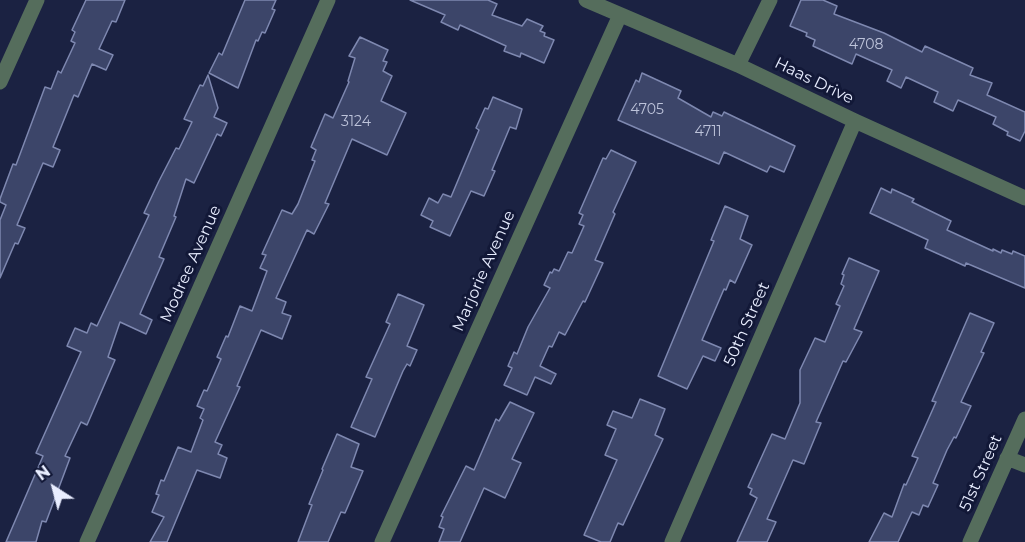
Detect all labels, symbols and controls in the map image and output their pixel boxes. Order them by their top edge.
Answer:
house number: 4708 [849,37,883,53]
street label: Haas Drive [771,54,857,108]
house number: 4705 [630,102,664,118]
house number: 3124 [341,114,371,130]
house number: 4711 [694,124,722,140]
street label: Modree Avenue [157,202,225,326]
street label: Marjorie Avenue [449,208,519,334]
street label: 50th Street [720,279,774,369]
street label: 51st Street [956,432,1006,514]
north arrow [24,458,84,518]
text: N [32,462,54,485]

